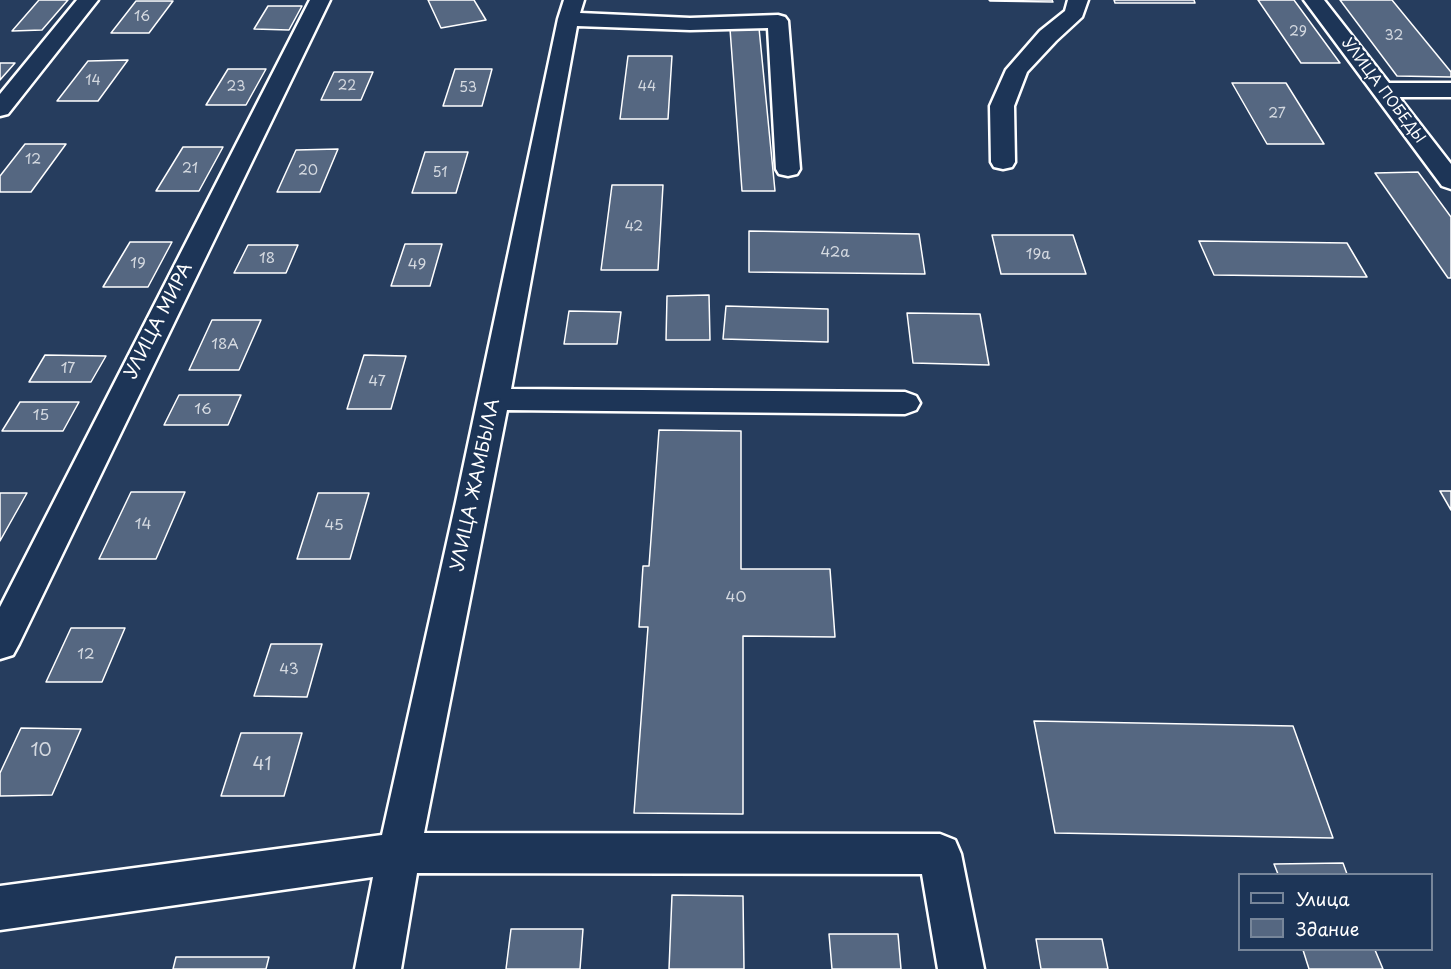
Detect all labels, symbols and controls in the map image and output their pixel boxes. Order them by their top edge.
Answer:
house number: 16 [134,9,150,25]
house number: 29 [1289,24,1307,40]
house number: 32 [1385,28,1403,44]
street label: УЛИЦА ПОБЕДЫ [1338,35,1428,147]
house number: 14 [85,73,101,89]
house number: 22 [338,78,356,94]
house number: 23 [227,79,245,95]
house number: 44 [638,79,656,95]
house number: 53 [459,80,477,96]
house number: 27 [1268,106,1286,122]
house number: 12 [25,152,41,168]
house number: 21 [182,161,198,177]
house number: 20 [298,163,318,179]
house number: 51 [433,165,447,181]
house number: 42 [625,219,643,235]
house number: 42а [820,244,850,262]
house number: 19a [1026,246,1050,264]
house number: 18 [259,250,275,268]
house number: 19 [130,255,146,273]
house number: 49 [408,256,426,274]
street label: УЛИЦА МИРА [120,259,198,383]
house number: 18А [211,336,239,354]
house number: 17 [61,360,75,378]
house number: 47 [368,373,386,391]
street label: УЛИЦА ЖАМБЫЛА [447,397,505,573]
house number: 16 [194,401,212,419]
house number: 15 [33,407,49,425]
house number: 14 [135,516,151,534]
house number: 45 [324,517,344,535]
house number: 40 [726,589,746,607]
house number: 12 [77,646,95,664]
house number: 43 [279,661,299,679]
house number: 10 [30,740,52,762]
house number: 41 [253,754,271,776]
legend [1238,873,1433,951]
text: Улица [1296,885,1350,912]
text: Здание [1296,915,1359,942]

